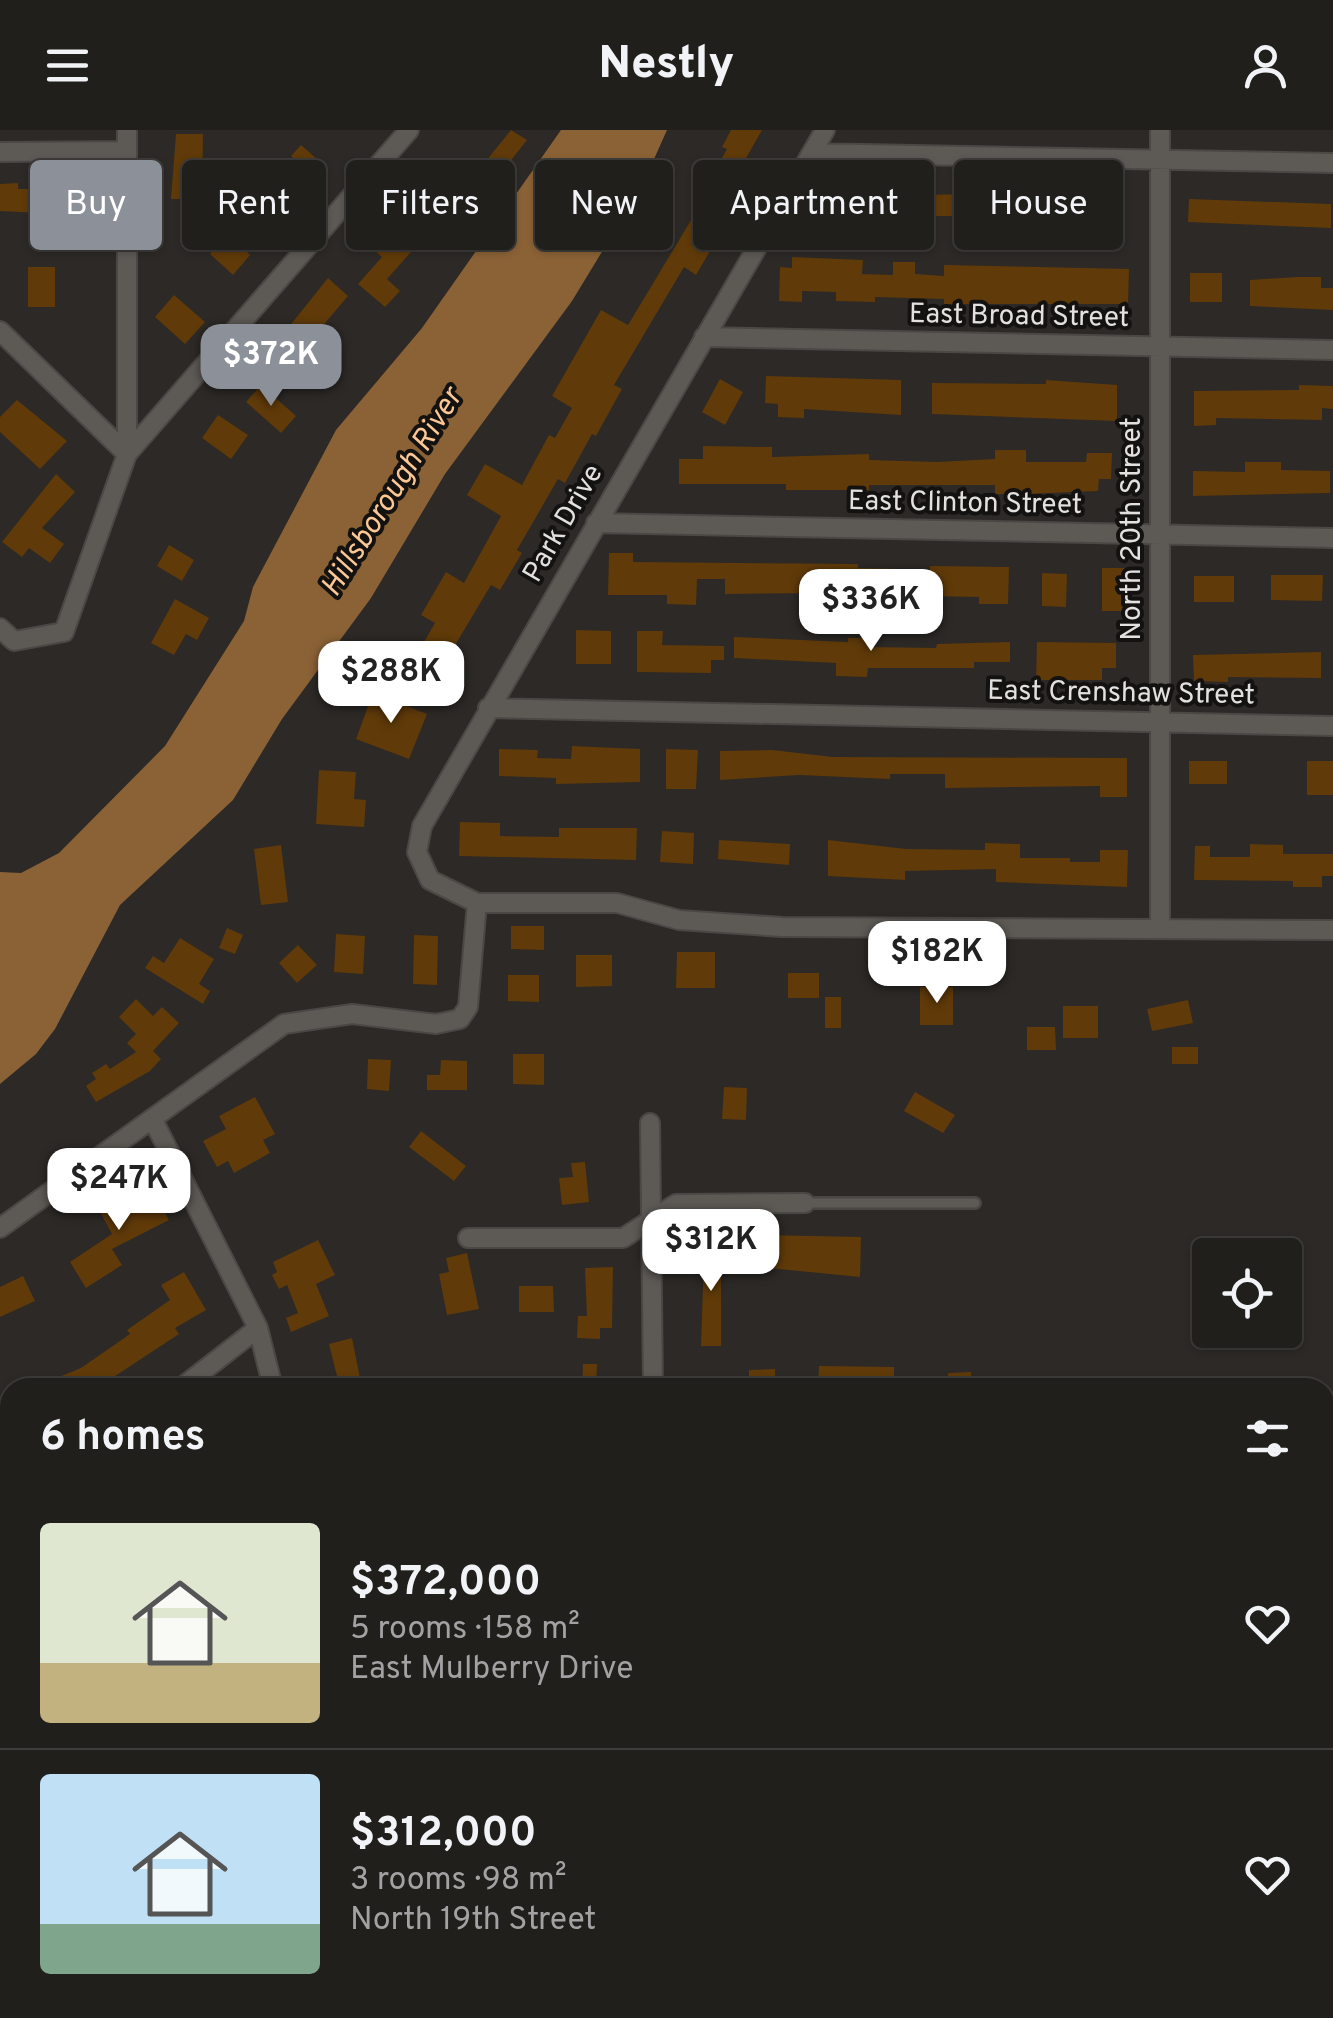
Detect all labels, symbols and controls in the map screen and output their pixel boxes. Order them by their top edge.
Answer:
text: Nestly [599,37,734,94]
icon: menu [40,38,95,93]
icon: person [1238,38,1293,93]
chip: Buy [30,160,162,250]
chip: Rent [182,160,326,250]
chip: Filters [346,160,515,250]
chip: New [535,160,673,250]
chip: Apartment [693,160,934,250]
chip: House [954,160,1123,250]
street label: East Broad Street [908,297,1130,337]
pin: $372K [201,324,341,409]
text: $372K [223,336,319,376]
water label: Hillsborough River [314,380,473,604]
street label: North 20th Street [1115,417,1151,641]
street label: Park Drive [516,458,612,590]
street label: East Clinton Street [847,484,1083,524]
pin: $336K [801,569,941,654]
text: $336K [821,581,921,621]
pin: $288K [321,641,461,726]
text: $288K [340,653,442,693]
street label: East Crenshaw Street [987,674,1255,714]
pin: $182K [867,921,1007,1006]
text: $182K [890,933,984,973]
pin: $247K [49,1148,189,1233]
text: $247K [69,1160,169,1200]
pin: $312K [641,1209,781,1294]
text: $312K [664,1221,758,1261]
map controls [1192,1238,1302,1348]
button: locate [1192,1238,1302,1348]
icon: filters [1240,1411,1295,1466]
text: 6 homes [40,1412,205,1465]
text: $372,000 [350,1557,541,1610]
icon: home [120,1563,240,1683]
icon: heart [1240,1596,1295,1651]
text: 5 rooms · 158 m² [350,1610,580,1650]
text: East Mulberry Drive [350,1650,634,1690]
text: $312,000 [350,1808,537,1861]
icon: home [120,1814,240,1934]
icon: heart [1240,1847,1295,1902]
text: 3 rooms · 98 m² [350,1861,567,1901]
text: North 19th Street [350,1901,596,1941]

